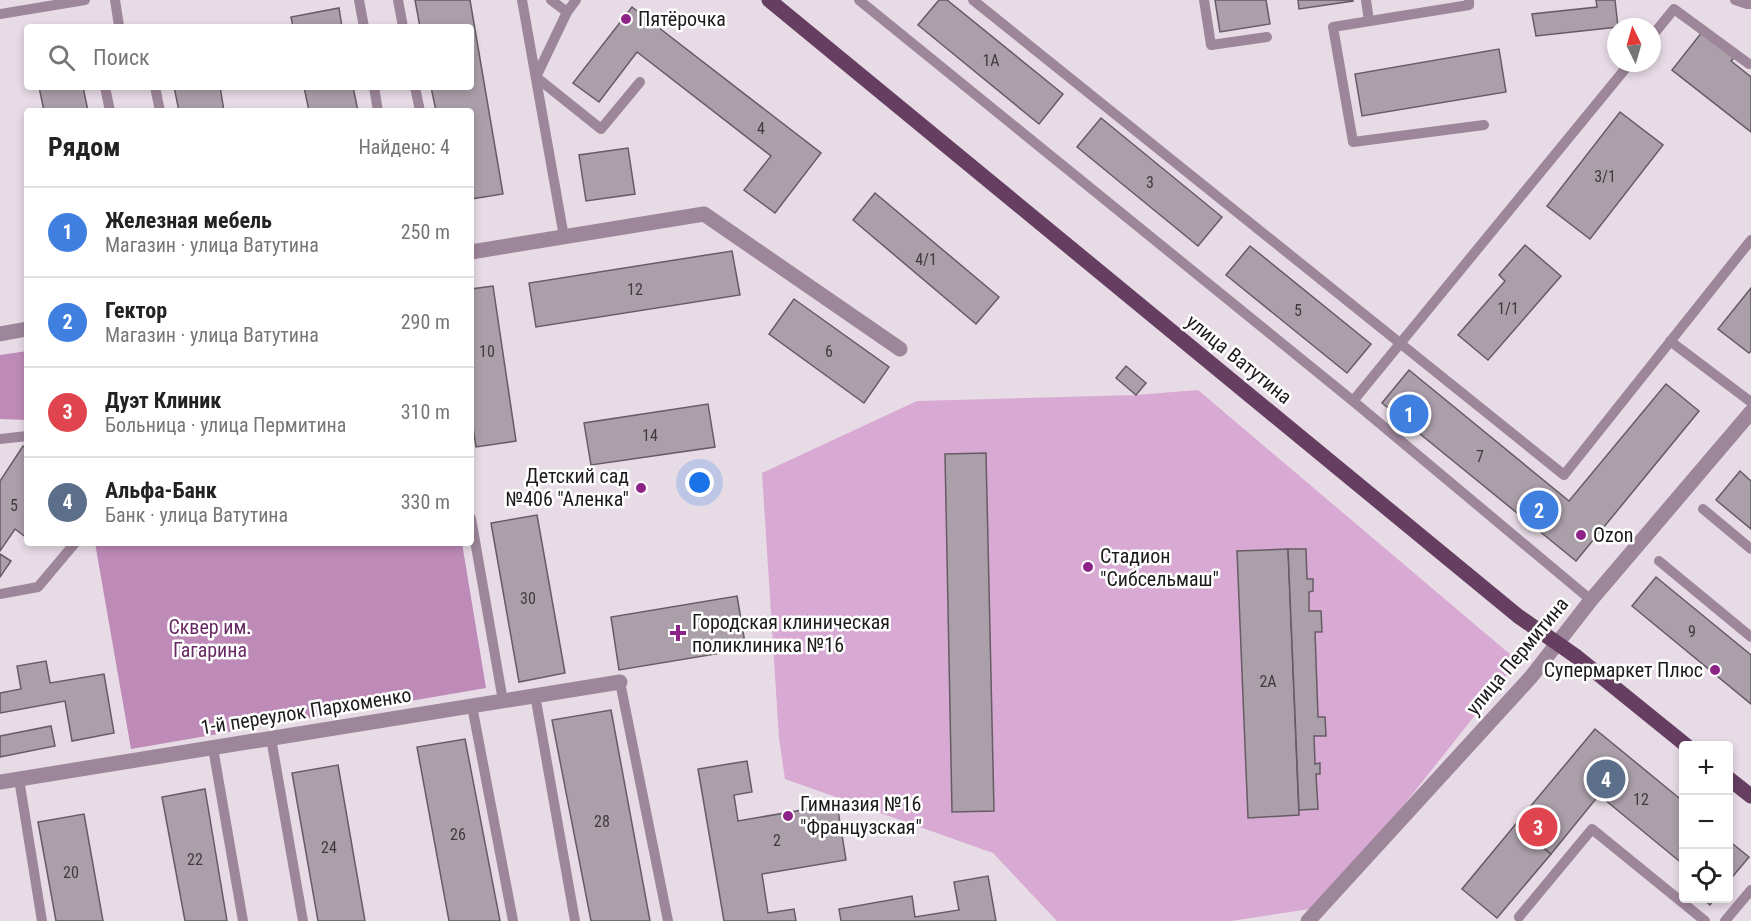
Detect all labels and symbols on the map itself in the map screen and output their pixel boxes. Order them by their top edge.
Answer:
place label: Пятёрочка [638,7,726,31]
marker: Пятёрочка [619,12,633,26]
north arrow [1607,18,1661,72]
house number: 1А [982,51,1000,70]
house number: 4 [757,119,765,138]
house number: 3/1 [1594,167,1616,186]
house number: 3 [1146,173,1154,192]
house number: 4/1 [915,250,937,269]
house number: 12 [627,280,643,299]
house number: 1/1 [1497,299,1519,318]
house number: 5 [1294,301,1302,320]
street label: улица Ватутина [1181,309,1297,409]
house number: 10 [479,342,495,361]
house number: 6 [825,342,833,361]
pin: 1 [1390,392,1428,436]
house number: 14 [642,426,658,445]
house number: 7 [1476,447,1484,466]
place label: Детский сад №406 "Аленка" [505,464,629,511]
your location [685,468,714,497]
marker: Детский сад №406 "Аленка" [634,481,648,495]
pin: 2 [1520,488,1558,532]
house number: 5 [10,496,18,515]
place label: Ozon [1593,523,1633,547]
marker: Ozon [1574,528,1588,542]
place label: Стадион "Сибсельмаш" [1100,544,1219,591]
marker: Стадион "Сибсельмаш" [1081,560,1095,574]
house number: 30 [520,589,536,608]
street label: улица Пермитина [1461,592,1573,720]
place label: Городская клиническая поликлиника №16 [692,610,890,657]
park label: Сквер им. Гагарина [168,615,252,662]
house number: 9 [1688,622,1696,641]
marker: Городская клиническая поликлиника №16 [669,624,687,642]
place label: Супермаркет Плюс [1544,658,1703,682]
marker: Супермаркет Плюс [1708,663,1722,677]
house number: 2А [1259,672,1277,691]
street label: 1-й переулок Пархоменко [199,682,413,740]
pin: 4 [1586,756,1626,802]
house number: 12 [1633,790,1649,809]
place label: Гимназия №16 "Французская" [800,792,922,839]
pin: 3 [1518,804,1558,850]
marker: Гимназия №16 "Французская" [781,809,795,823]
house number: 28 [594,812,610,831]
house number: 26 [450,825,466,844]
house number: 2 [773,831,781,850]
house number: 24 [321,838,337,857]
house number: 22 [187,850,203,869]
house number: 20 [63,863,79,882]

